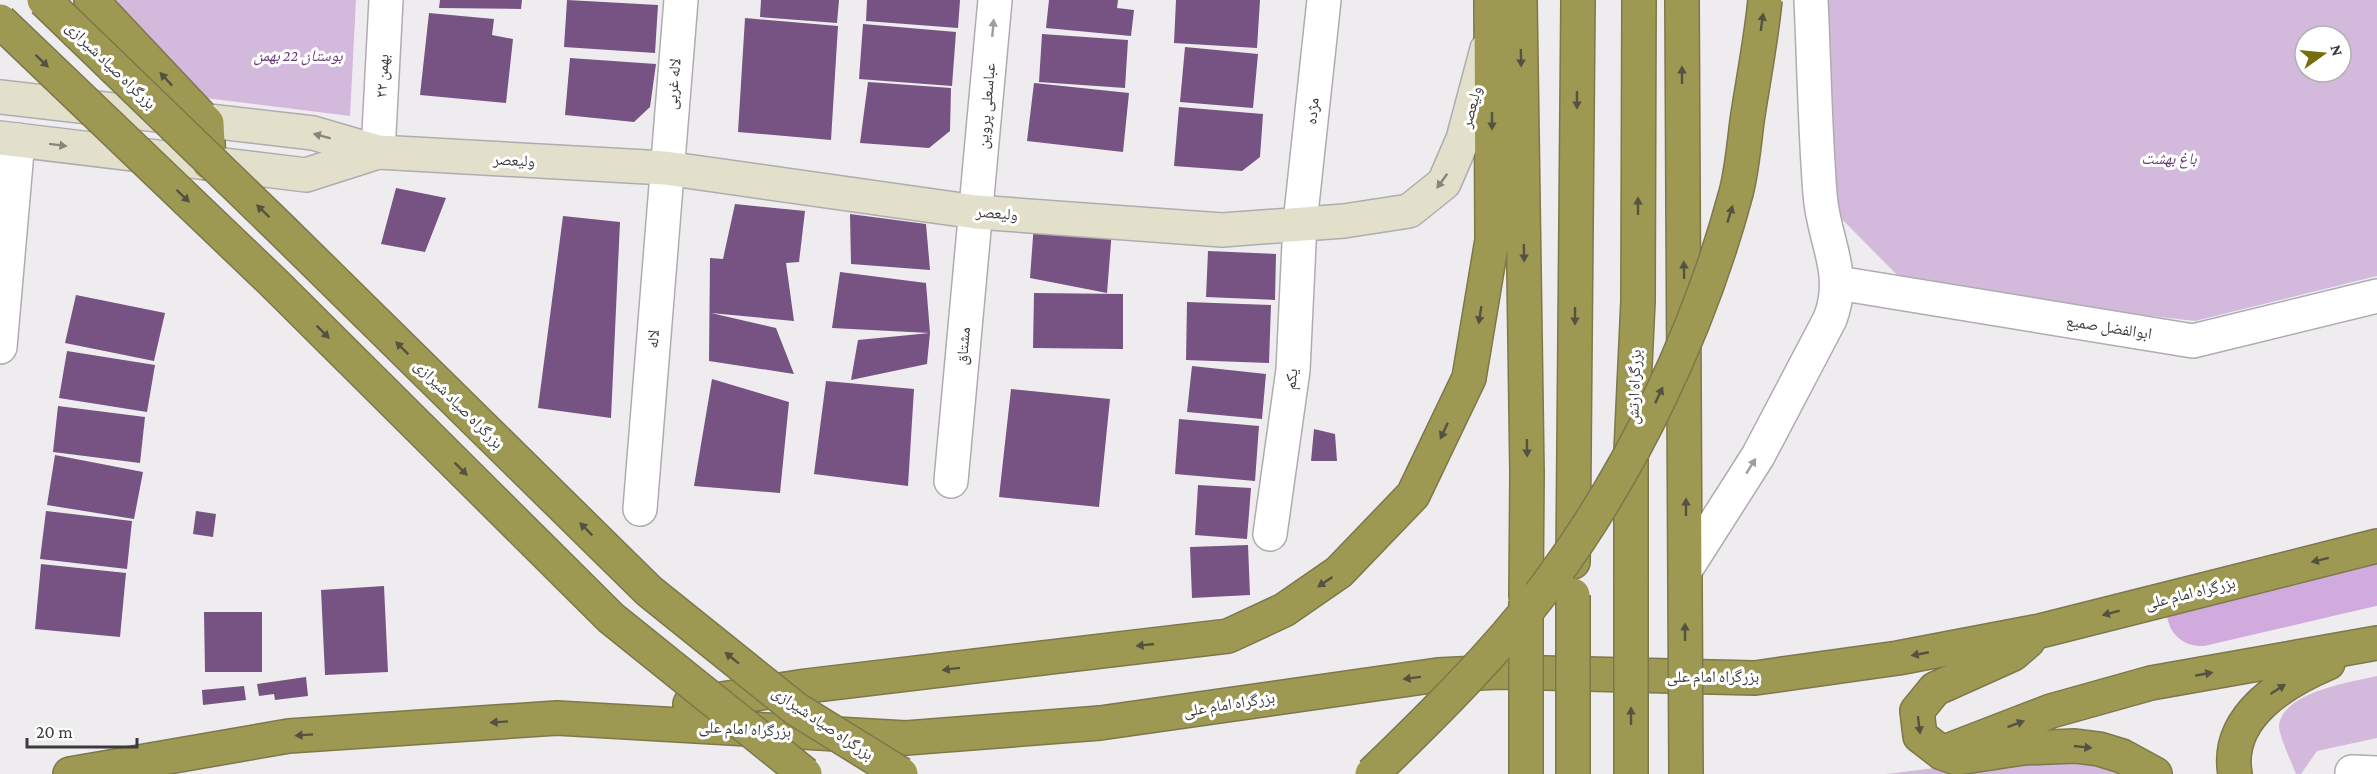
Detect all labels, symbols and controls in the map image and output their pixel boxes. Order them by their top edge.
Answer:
one-way arrow [1758,12,1767,31]
street label: بزرگراه صیاد شیرازی [61,18,159,114]
one-way arrow [988,18,998,37]
north arrow [2293,24,2353,84]
text: N [2327,43,2347,58]
park label: بوستان 22 بهمن [253,47,343,66]
one-way arrow [1516,49,1526,68]
one-way arrow [35,54,49,68]
street label: ۲۲ بهمن [372,54,394,98]
street label: لاله غربی [662,57,686,111]
street label: عباسعلی پروین [974,62,1000,150]
one-way arrow [1677,65,1687,84]
one-way arrow [159,72,173,87]
street label: ولیعصر [1457,84,1486,131]
one-way arrow [1572,91,1582,110]
street label: مژده [1302,97,1323,125]
one-way arrow [1488,112,1497,131]
one-way arrow [313,131,331,140]
one-way arrow [49,140,68,150]
street label: ولیعصر [491,150,536,171]
park label: باغ بهشت [2141,150,2197,169]
one-way arrow [1436,173,1448,189]
one-way arrow [175,189,190,202]
one-way arrow [1633,197,1643,216]
street label: ولیعصر [974,203,1019,224]
one-way arrow [256,205,270,219]
one-way arrow [1726,205,1735,223]
one-way arrow [1519,244,1529,263]
one-way arrow [1679,260,1689,279]
one-way arrow [1475,306,1484,325]
one-way arrow [1570,307,1580,326]
street label: ابوالفضل صمیع [2065,312,2153,344]
one-way arrow [316,325,330,339]
street label: مشتاق [953,326,975,366]
street label: لاله [644,329,662,349]
one-way arrow [395,341,409,355]
street label: بزرگراه ارتش [1624,349,1646,425]
street label: بزرگراه صیاد شیرازی [410,356,507,453]
street label: یکم [1281,368,1303,391]
one-way arrow [1655,387,1664,404]
one-way arrow [1440,423,1449,440]
one-way arrow [1522,439,1532,458]
one-way arrow [1745,459,1757,475]
one-way arrow [454,462,468,476]
one-way arrow [1681,497,1691,516]
one-way arrow [578,522,593,536]
one-way arrow [2311,556,2329,566]
street label: بزرگراه امام علی [2143,574,2237,614]
one-way arrow [1316,576,1333,587]
one-way arrow [2102,609,2120,618]
one-way arrow [1681,622,1690,641]
one-way arrow [1135,640,1154,650]
one-way arrow [1911,650,1930,659]
one-way arrow [724,651,740,664]
one-way arrow [942,664,961,673]
street label: بزرگراه امام علی [1667,668,1759,687]
one-way arrow [2195,669,2214,678]
one-way arrow [1403,674,1422,683]
street label: بزرگراه صیاد شیرازی [768,683,877,765]
one-way arrow [2269,684,2286,695]
street label: بزرگراه امام علی [1182,688,1276,722]
one-way arrow [1626,706,1636,725]
scale bar [27,711,136,749]
one-way arrow [1914,716,1924,735]
one-way arrow [489,717,508,727]
street label: بزرگراه امام علی [698,718,792,742]
one-way arrow [2008,719,2026,729]
text: 20 m [36,722,73,742]
one-way arrow [295,731,314,740]
one-way arrow [2074,742,2093,752]

